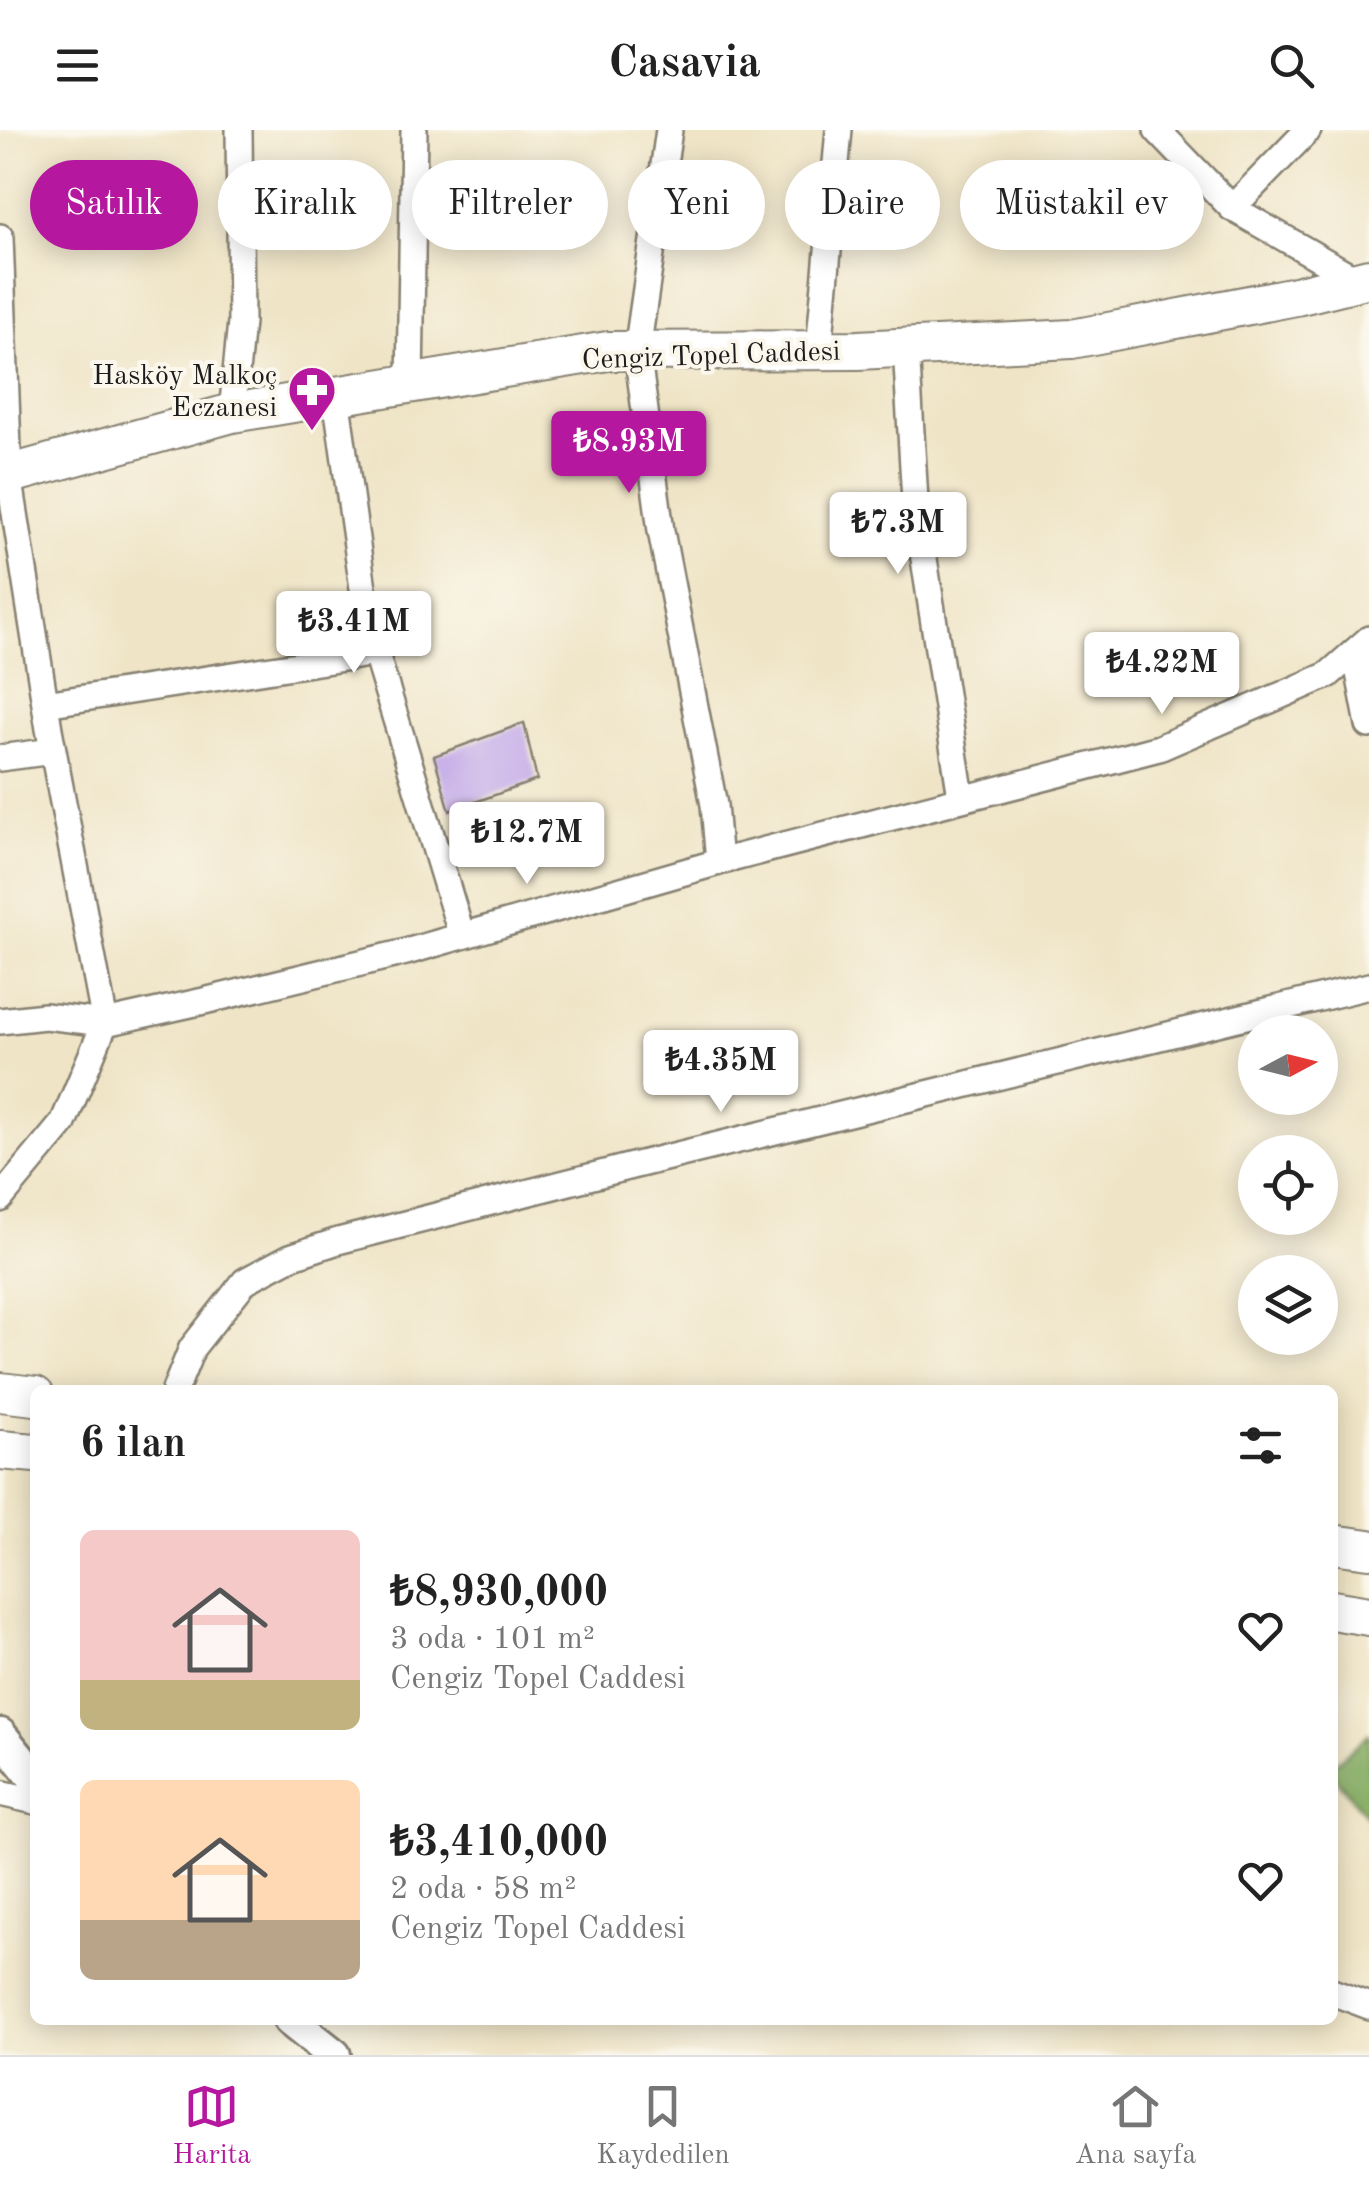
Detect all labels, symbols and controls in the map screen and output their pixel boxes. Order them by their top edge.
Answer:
icon: menu [50,38,105,93]
icon: search [1264,38,1319,93]
text: Casavia [608,42,761,87]
chip: Satılık [30,160,198,250]
chip: Kiralık [218,160,392,250]
chip: Filtreler [412,160,608,250]
chip: Yeni [628,160,765,250]
chip: Daire [785,160,940,250]
chip: Müstakil ev [960,160,1204,250]
street label: Cengiz Topel Caddesi [581,338,841,376]
place label: Hasköy Malkoç Eczanesi [92,363,277,423]
pharmacy icon: Hasköy Malkoç Eczanesi [286,364,338,432]
pin: ₺8.93M [548,411,710,496]
text: ₺8.93M [573,427,685,459]
pin: ₺7.3M [828,492,968,577]
text: ₺7.3M [852,508,944,540]
pin: ₺3.41M [273,591,435,676]
text: ₺3.41M [298,607,410,639]
pin: ₺4.22M [1081,632,1243,717]
text: ₺4.22M [1106,648,1218,680]
pin: ₺12.7M [446,802,608,887]
text: ₺12.7M [471,818,583,850]
north arrow [1238,1015,1338,1115]
map controls [1238,1015,1338,1355]
pin: ₺4.35M [640,1030,802,1115]
text: ₺4.35M [665,1046,777,1078]
button: locate [1238,1135,1338,1235]
button: layers [1238,1255,1338,1355]
icon: filters [1233,1418,1288,1473]
text: 6 ilan [80,1424,186,1466]
icon: home [160,1570,280,1690]
text: ₺8,930,000 [390,1573,608,1615]
icon: heart [1233,1603,1288,1658]
text: 3 oda · 101 m² [390,1624,595,1656]
text: Cengiz Topel Caddesi [390,1664,686,1696]
icon: home [160,1820,280,1940]
text: ₺3,410,000 [390,1823,608,1865]
icon: heart [1233,1853,1288,1908]
text: 2 oda · 58 m² [390,1874,576,1906]
text: Cengiz Topel Caddesi [390,1914,686,1946]
tab: Harita [173,2079,251,2174]
tab: Kaydedilen [596,2079,730,2174]
tab: Ana sayfa [1075,2079,1196,2174]

